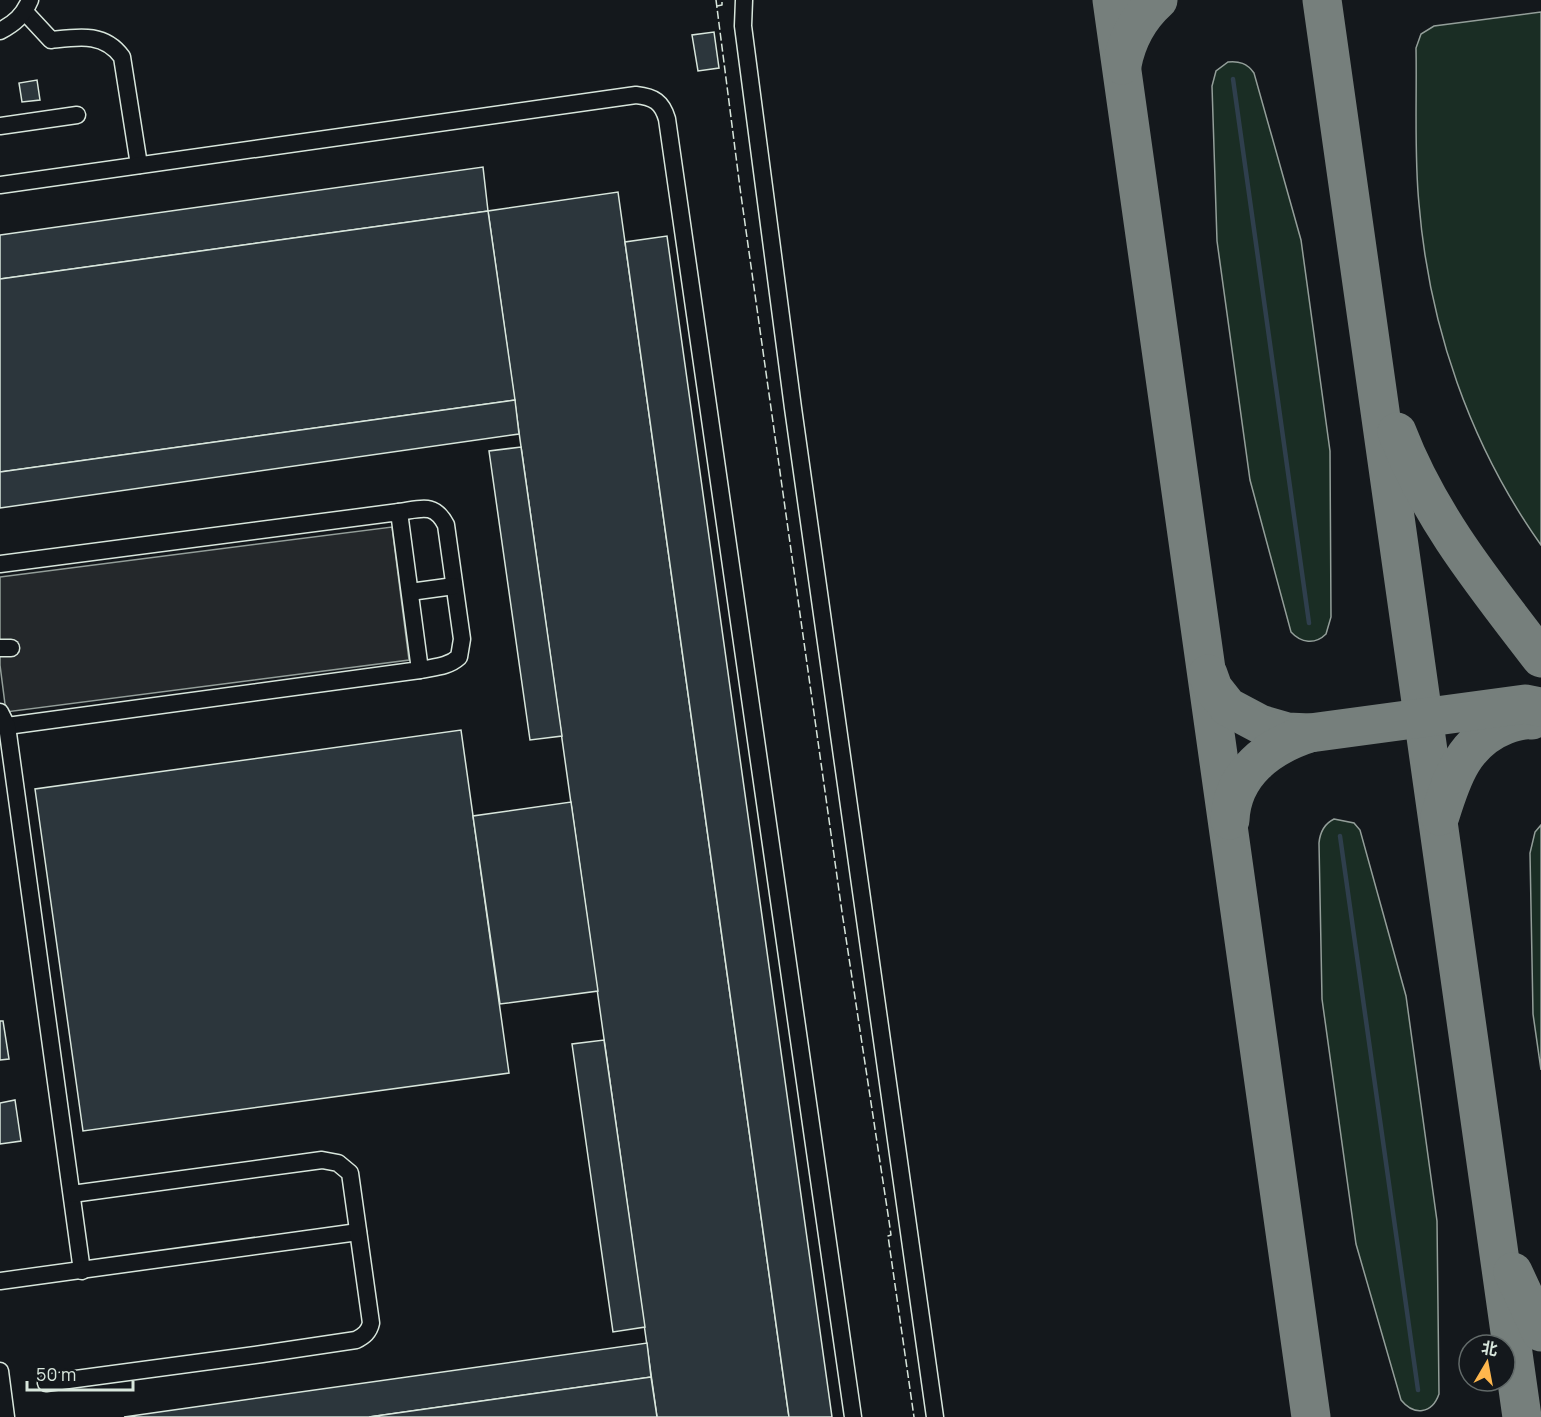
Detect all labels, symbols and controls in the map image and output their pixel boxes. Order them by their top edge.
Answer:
north arrow [1457,1333,1517,1393]
text: 北 [1480,1336,1499,1360]
scale bar [27,1354,134,1392]
text: 50 m [36,1362,76,1386]

